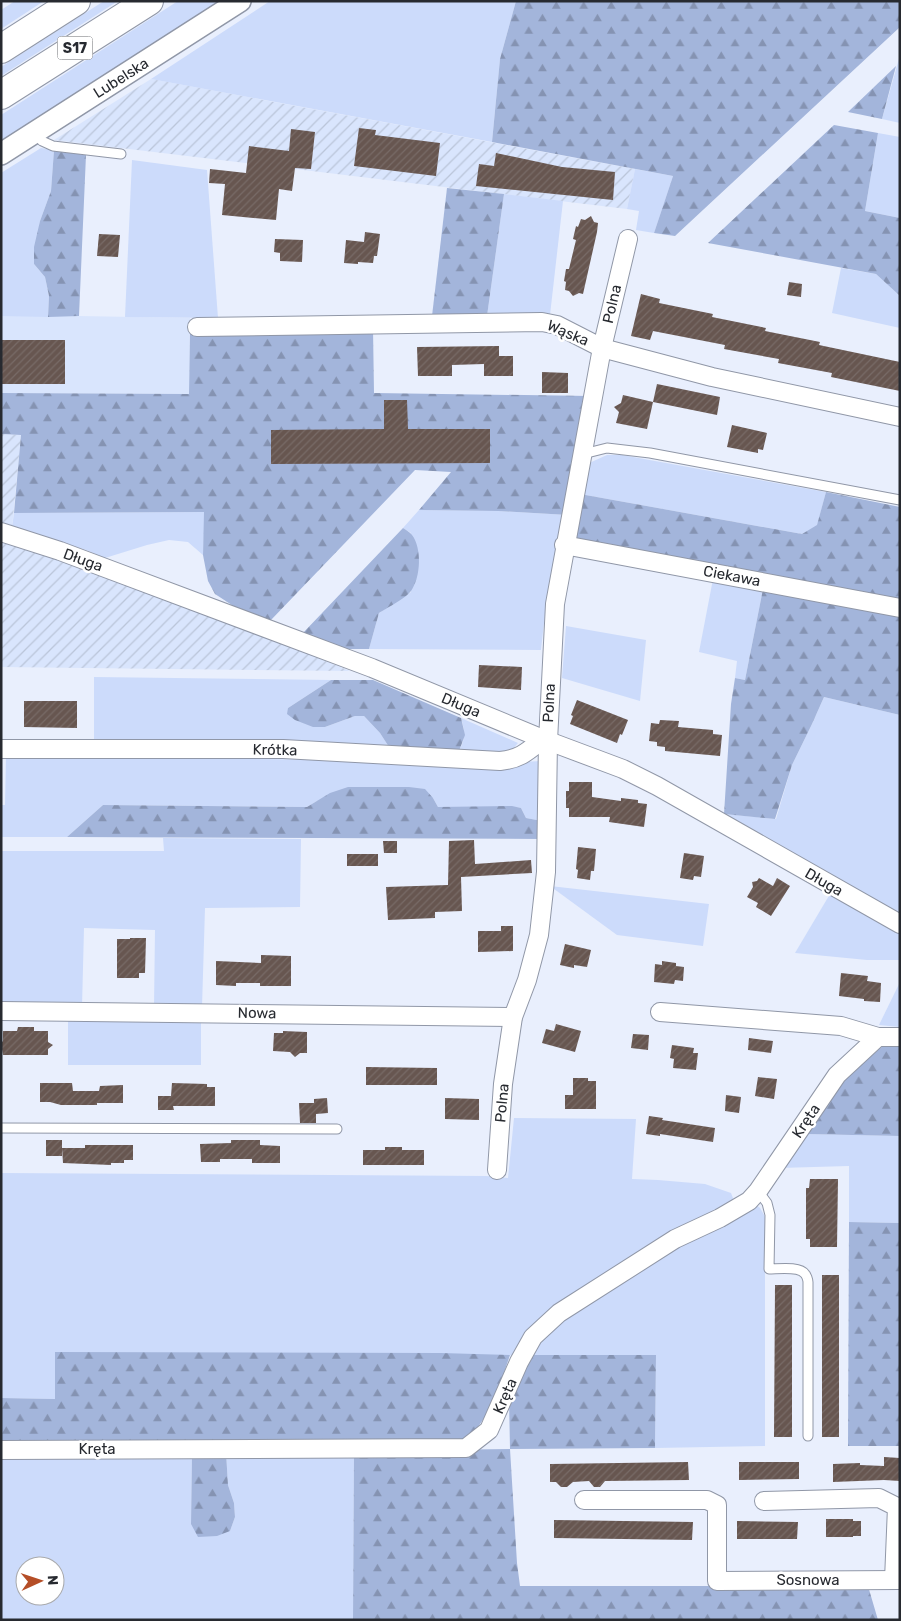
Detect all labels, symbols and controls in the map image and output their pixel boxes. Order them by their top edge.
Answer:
road number: S17 [58,36,92,59]
street label: Lubelska [90,54,152,102]
street label: Polna [599,283,625,325]
street label: Wąska [544,316,592,350]
street label: Długa [61,545,105,575]
street label: Ciekawa [702,562,762,590]
street label: Polna [539,683,559,723]
street label: Długa [439,689,483,721]
street label: Krótka [252,741,298,759]
street label: Długa [802,864,846,900]
street label: Nowa [237,1004,277,1022]
street label: Polna [491,1083,513,1123]
street label: Kręta [788,1101,824,1141]
street label: Kręta [489,1375,521,1417]
street label: Kręta [78,1440,116,1458]
north arrow [15,1556,65,1606]
street label: Sosnowa [776,1571,840,1589]
text: N [44,1575,61,1586]

